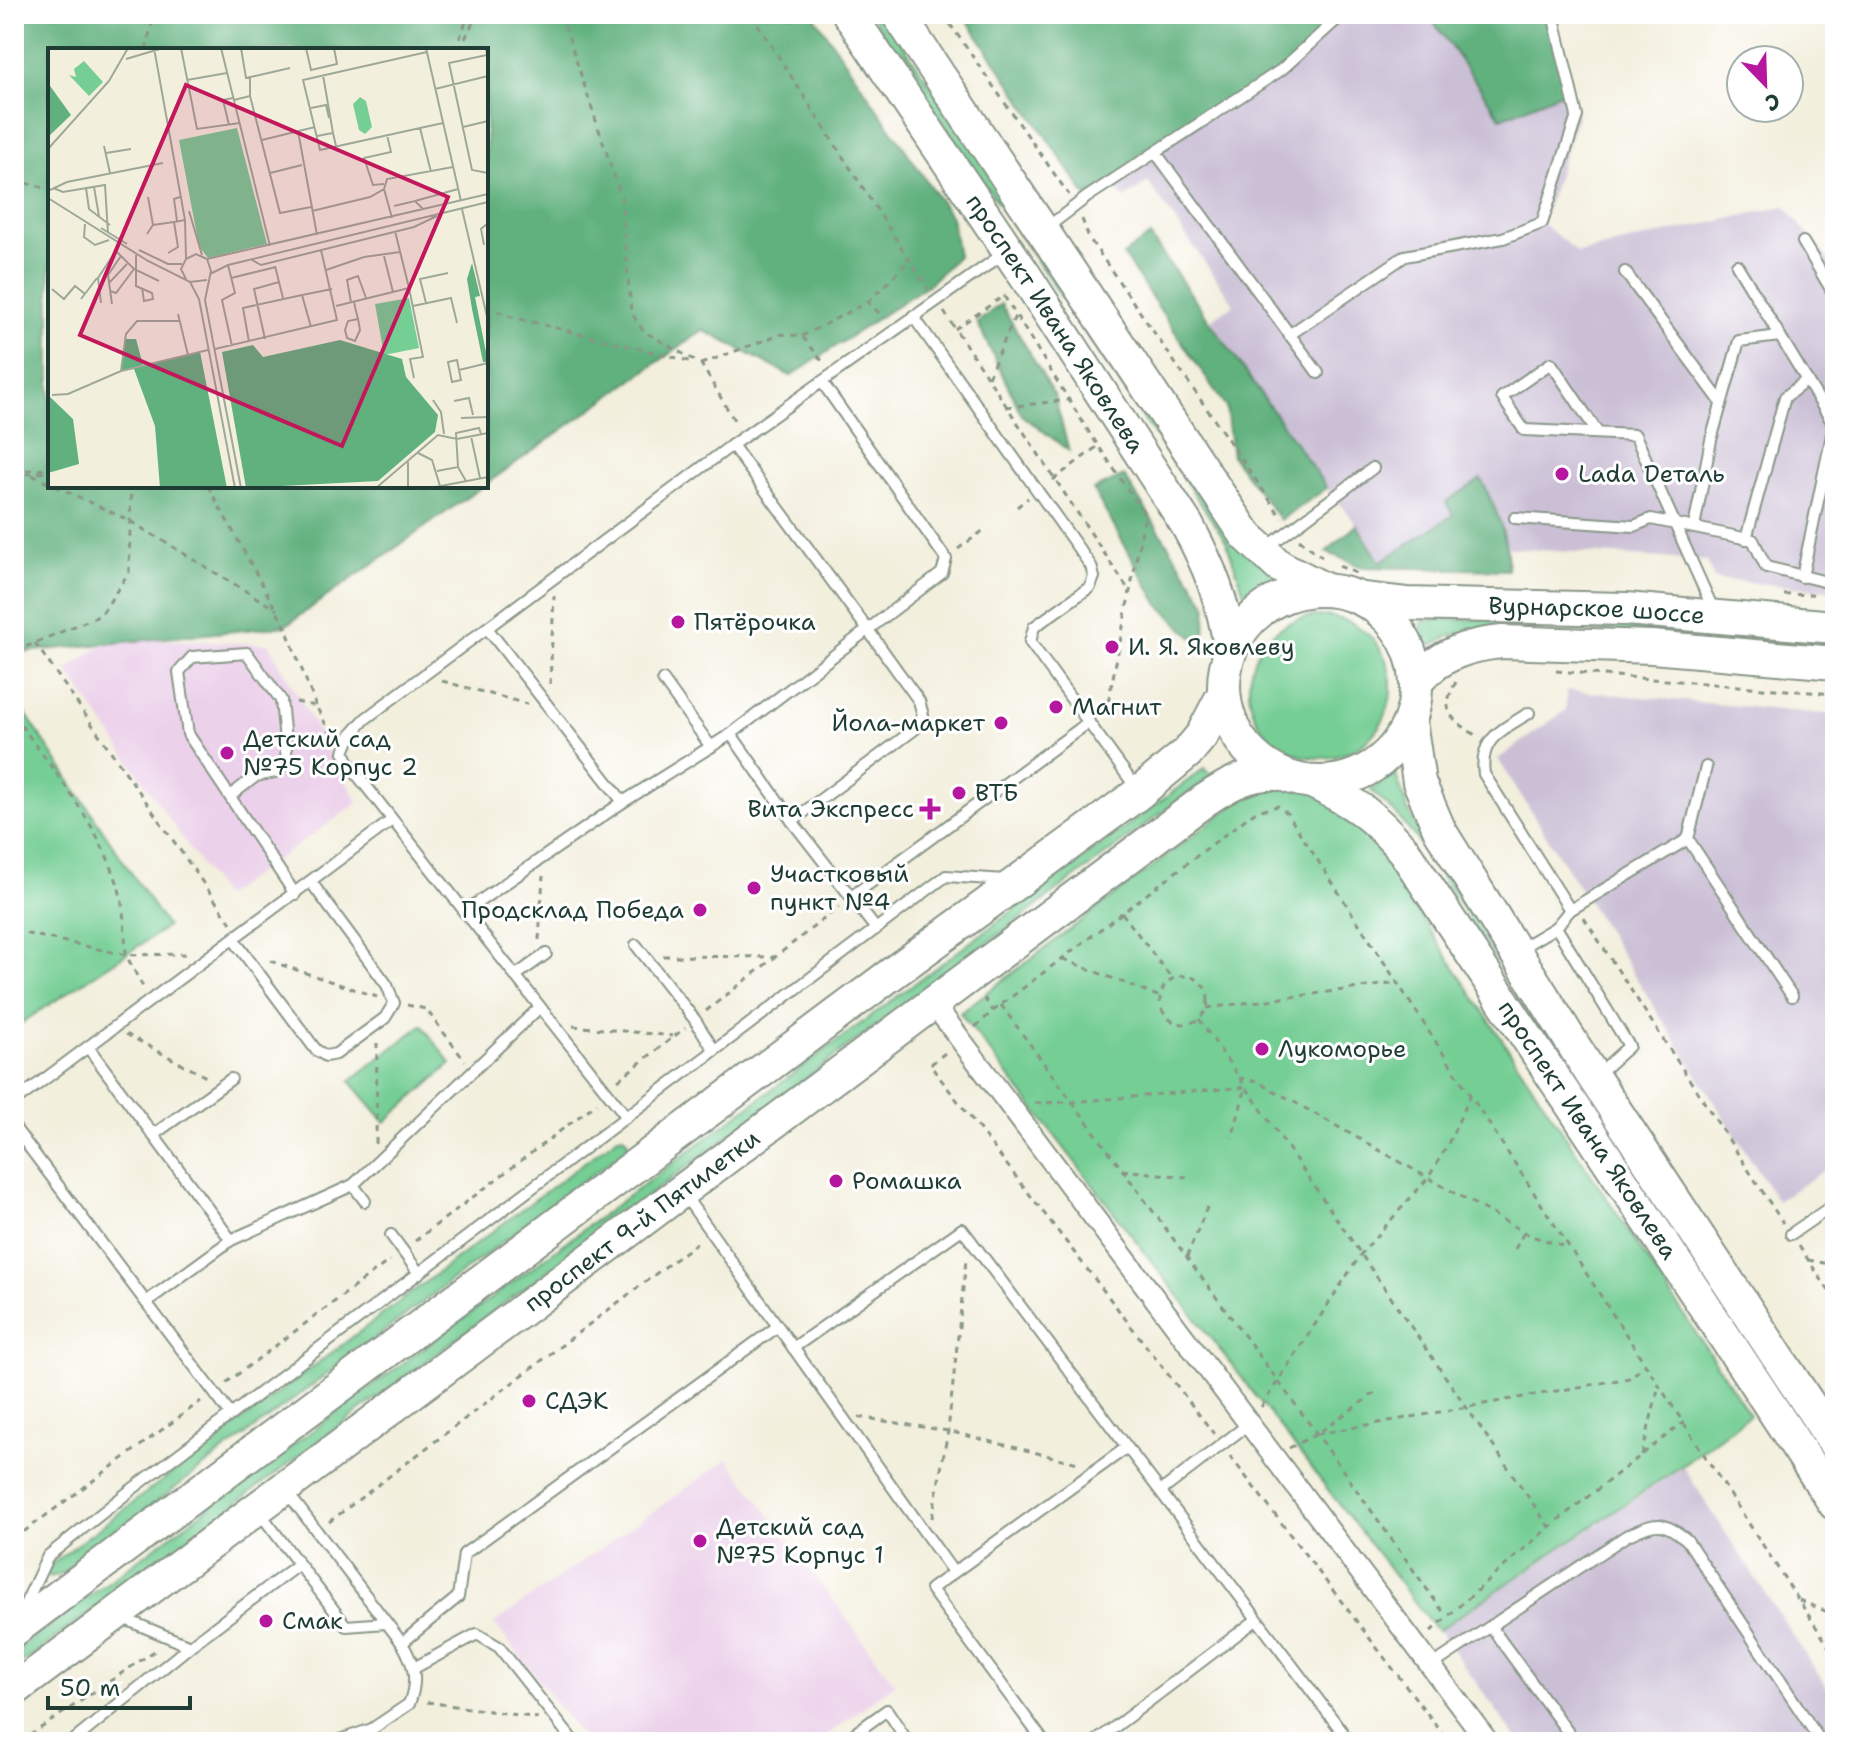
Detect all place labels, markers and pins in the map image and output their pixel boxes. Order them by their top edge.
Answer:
place label: Lada Dеталь [1578,458,1725,490]
marker: Lada Dеталь [1553,465,1571,483]
place label: Пятёрочка [694,606,816,638]
marker: Пятёрочка [669,613,687,631]
place label: И. Я. Яковлеву [1128,631,1294,663]
marker: И. Я. Яковлеву [1103,638,1121,656]
place label: Магнит [1072,691,1162,723]
marker: Магнит [1047,698,1065,716]
place label: Йола-маркет [832,707,986,739]
marker: Йола-маркет [992,714,1010,732]
place label: Детский сад №75 Корпус 2 [243,723,418,783]
marker: Детский сад №75 Корпус 2 [218,744,236,762]
place label: ВТБ [975,777,1019,809]
marker: ВТБ [950,784,968,802]
place label: Вита Экспресс [747,793,914,825]
marker: Вита Экспресс [921,800,939,818]
place label: Участковый пункт №4 [770,858,909,918]
marker: Участковый пункт №4 [745,879,763,897]
place label: Продсклад Победа [461,894,684,926]
marker: Продсклад Победа [691,901,709,919]
place label: Лукоморье [1278,1033,1407,1065]
marker: Лукоморье [1253,1040,1271,1058]
place label: Ромашка [852,1165,962,1197]
marker: Ромашка [827,1172,845,1190]
place label: СДЭК [545,1385,609,1417]
marker: СДЭК [520,1392,538,1410]
place label: Детский сад №75 Корпус 1 [716,1511,884,1571]
marker: Детский сад №75 Корпус 1 [691,1532,709,1550]
place label: Смак [282,1605,343,1637]
marker: Смак [257,1612,275,1630]

